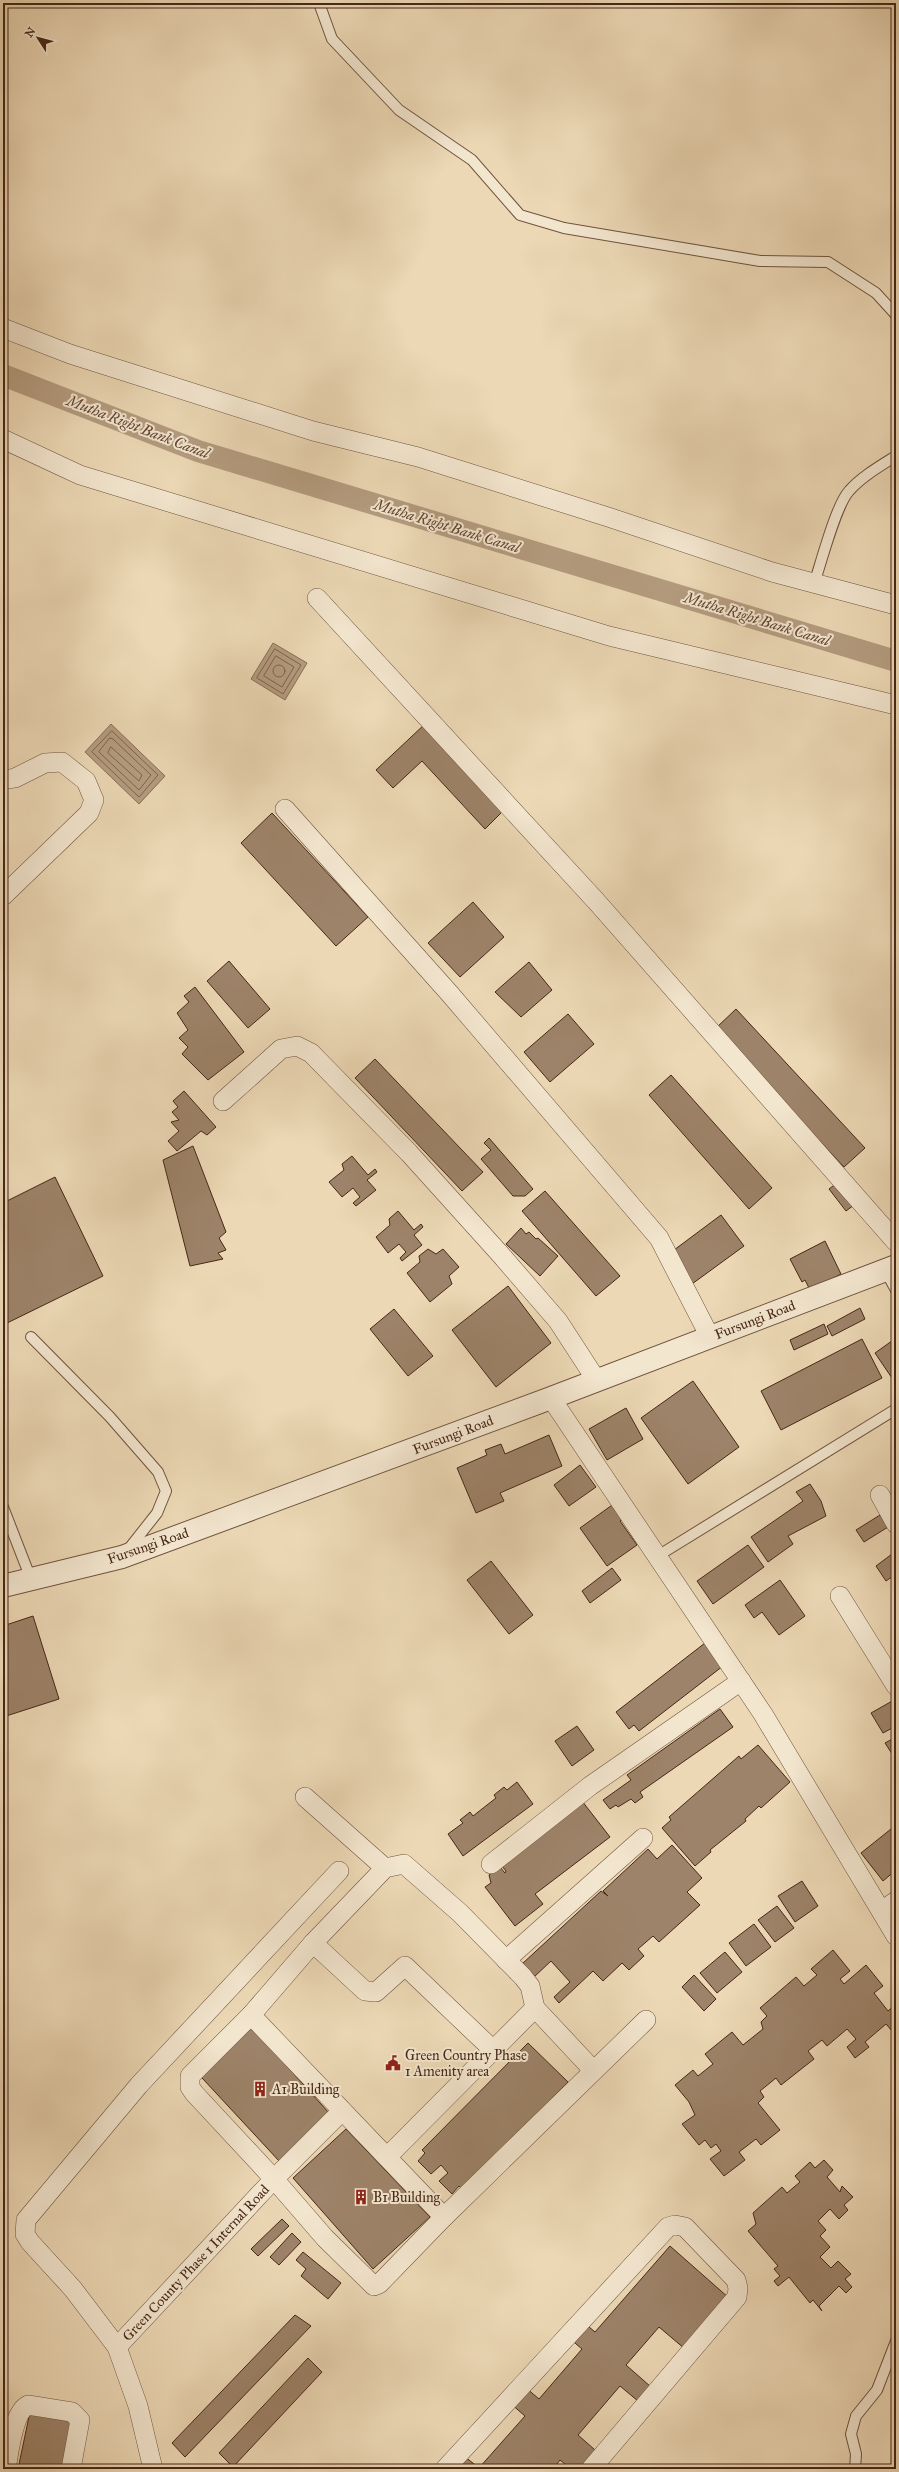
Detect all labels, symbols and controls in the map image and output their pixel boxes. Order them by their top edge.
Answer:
north arrow [18,18,58,58]
text: N [22,24,39,40]
water label: Mutha Right Bank Canal [62,391,214,463]
water label: Mutha Right Bank Canal [370,495,524,557]
water label: Mutha Right Bank Canal [680,588,834,650]
street label: Fursungi Road [712,1297,798,1343]
street label: Fursungi Road [410,1412,496,1458]
street label: Fursungi Road [105,1524,191,1568]
place label: Green Country Phase 1 Amenity area [405,2047,527,2080]
public building icon: Green Country Phase 1 Amenity area [384,2054,402,2072]
building icon: A1 Building [251,2080,269,2098]
place label: A1 Building [271,2081,340,2098]
street label: Green County Phase 1 Internal Road [119,2181,273,2345]
building icon: B1 Building [352,2188,370,2206]
place label: B1 Building [373,2189,441,2206]

